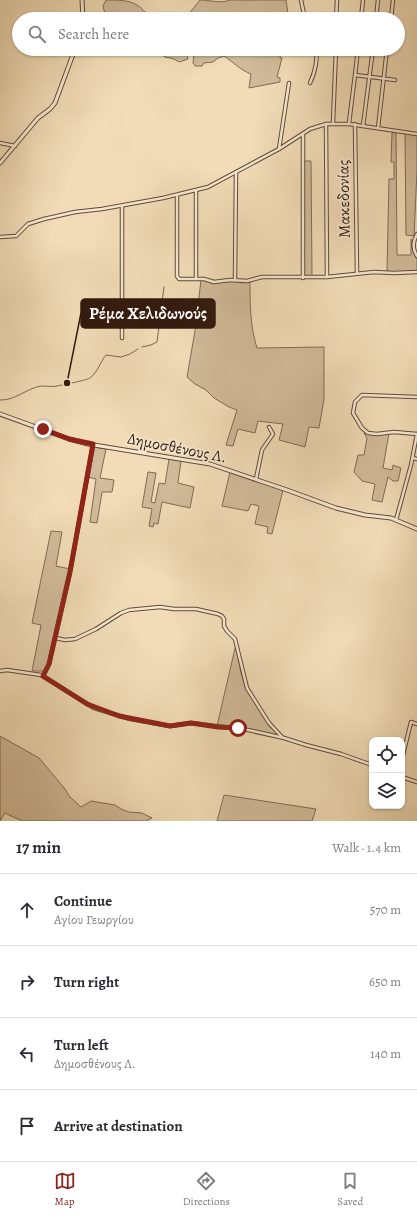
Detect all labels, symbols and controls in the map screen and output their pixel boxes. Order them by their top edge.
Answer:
search box [12,12,405,56]
icon: search [26,23,48,45]
text: Search here [58,24,129,44]
street label: Μακεδονίας [332,159,356,238]
callout: Ρέμα Χελιδωνούς [81,299,215,328]
text: Ρέμα Χελιδωνούς [89,302,207,325]
route end [34,420,52,438]
street label: Δημοσθένους Λ. [126,428,228,468]
route start [229,719,247,737]
map controls [369,737,405,809]
button: locate [369,737,405,773]
button: layers [369,773,405,809]
text: 17 min [16,836,61,859]
text: Walk · 1.4 km [332,839,401,856]
text: Continue [54,891,112,911]
icon: ahead [16,899,38,921]
text: 570 m [370,901,401,918]
text: Αγίου Γεωργίου [54,911,134,928]
icon: right [16,971,38,993]
text: Turn right [54,972,119,992]
text: 650 m [369,973,401,990]
text: Turn left [54,1035,109,1055]
icon: left [16,1043,38,1065]
text: 140 m [370,1045,401,1062]
text: Δημοσθένους Λ. [54,1055,136,1072]
icon: arrive [16,1115,38,1137]
text: Arrive at destination [54,1116,183,1136]
tab: Map [54,1170,76,1209]
tab: Directions [183,1170,230,1209]
tab: Saved [337,1170,363,1209]

